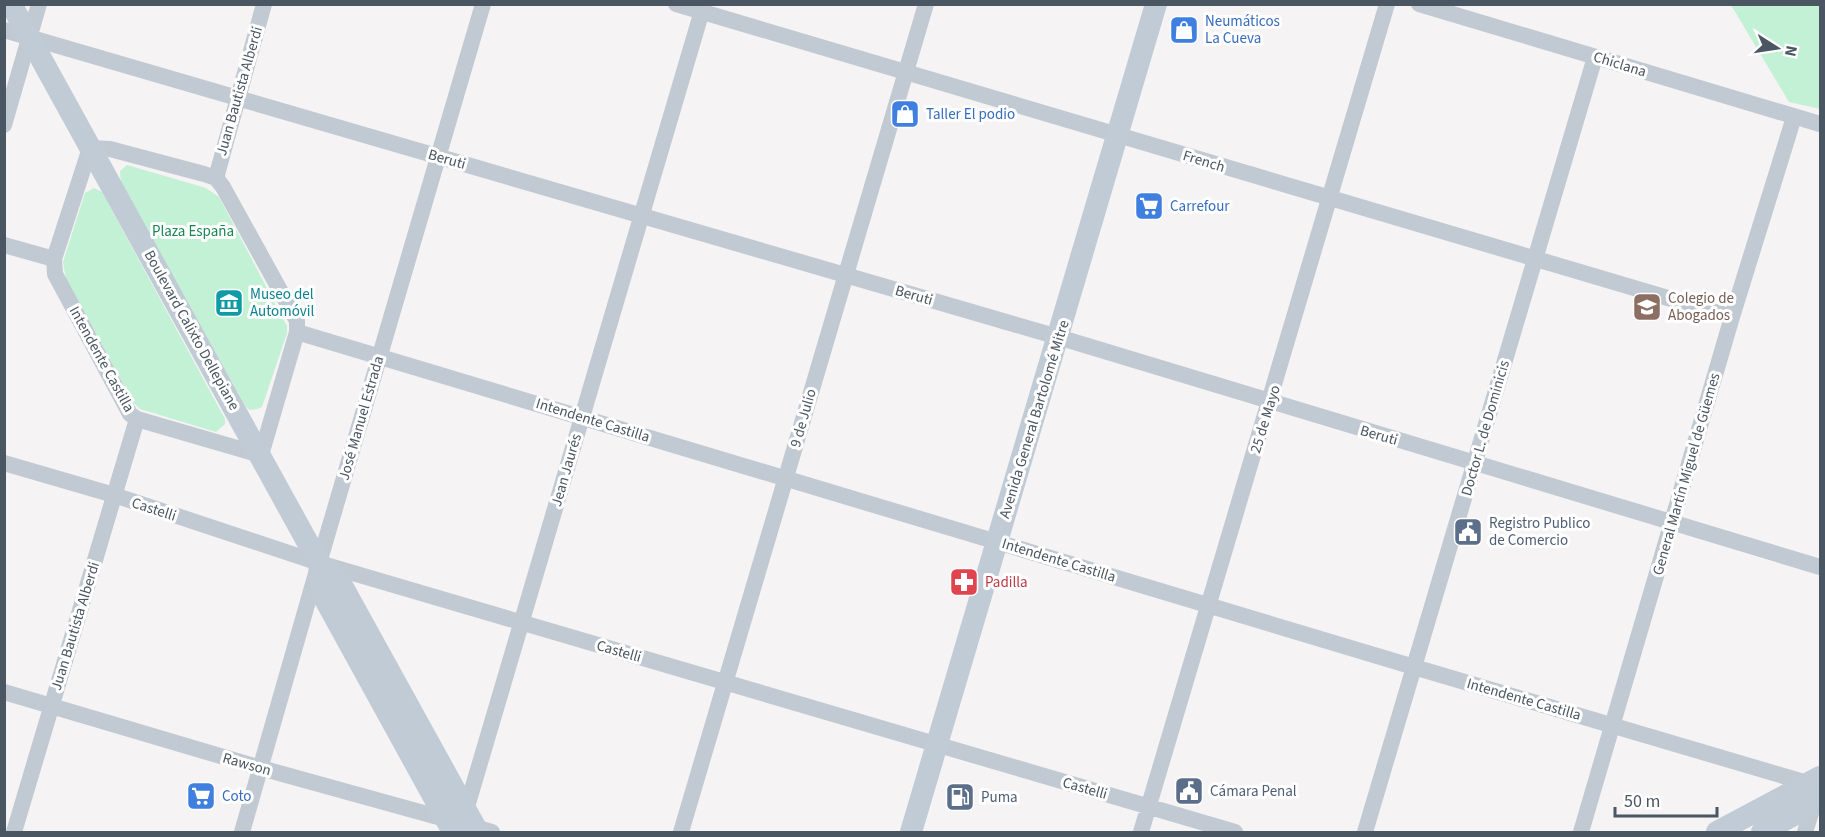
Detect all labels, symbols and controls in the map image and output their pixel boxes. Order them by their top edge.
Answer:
place label: Neumáticos La Cueva [1205,11,1280,49]
shop icon: Neumáticos La Cueva [1168,14,1200,46]
north arrow [1747,18,1807,78]
street label: Juan Bautista Alberdi [211,24,268,158]
text: N [1779,43,1803,58]
street label: Chiclana [1591,46,1649,82]
shop icon: Taller El podio [889,98,921,130]
place label: Taller El podio [926,104,1015,125]
street label: Beruti [426,144,468,175]
street label: French [1180,145,1227,178]
supermarket icon: Carrefour [1133,190,1165,222]
place label: Carrefour [1170,196,1230,217]
park label: Plaza España [152,221,234,242]
street label: Boulevard Calixto Dellepiane [139,246,244,414]
street label: Beruti [893,280,935,311]
place label: Museo del Automóvil [250,284,314,322]
museum icon: Museo del Automóvil [213,287,245,319]
place label: Colegio de Abogados [1668,288,1734,326]
school or university icon: Colegio de Abogados [1631,291,1663,323]
street label: Intendente Castilla [64,303,139,416]
street label: Avenida General Bartolomé Mitre [994,317,1075,521]
street label: José Manuel Estrada [334,354,389,483]
street label: Doctor L. de Dominicis [1456,358,1515,498]
street label: General Martín Miguel de Güemes [1648,371,1725,578]
street label: 25 de Mayo [1245,382,1286,456]
street label: 9 de Julio [785,386,822,450]
street label: Intendente Castilla [533,393,652,448]
street label: Beruti [1358,420,1400,451]
street label: Jean Jaurés [546,431,587,509]
street label: Castelli [129,492,179,527]
place label: Registro Publico de Comercio [1489,513,1590,551]
public building icon: Registro Publico de Comercio [1452,516,1484,548]
street label: Intendente Castilla [999,533,1118,588]
street label: Juan Bautista Alberdi [46,559,105,693]
pharmacy icon: Padilla [948,566,980,598]
place label: Padilla [985,572,1028,593]
street label: Castelli [594,635,644,668]
street label: Intendente Castilla [1464,673,1583,726]
street label: Rawson [220,748,274,781]
street label: Castelli [1060,772,1110,805]
public building icon: Cámara Penal [1173,775,1205,807]
supermarket icon: Coto [185,780,217,812]
scale bar [1615,780,1717,818]
fuel station icon: Puma [944,781,976,813]
place label: Cámara Penal [1210,781,1297,802]
place label: Coto [222,786,251,807]
place label: Puma [981,787,1018,808]
text: 50 m [1624,789,1660,814]

